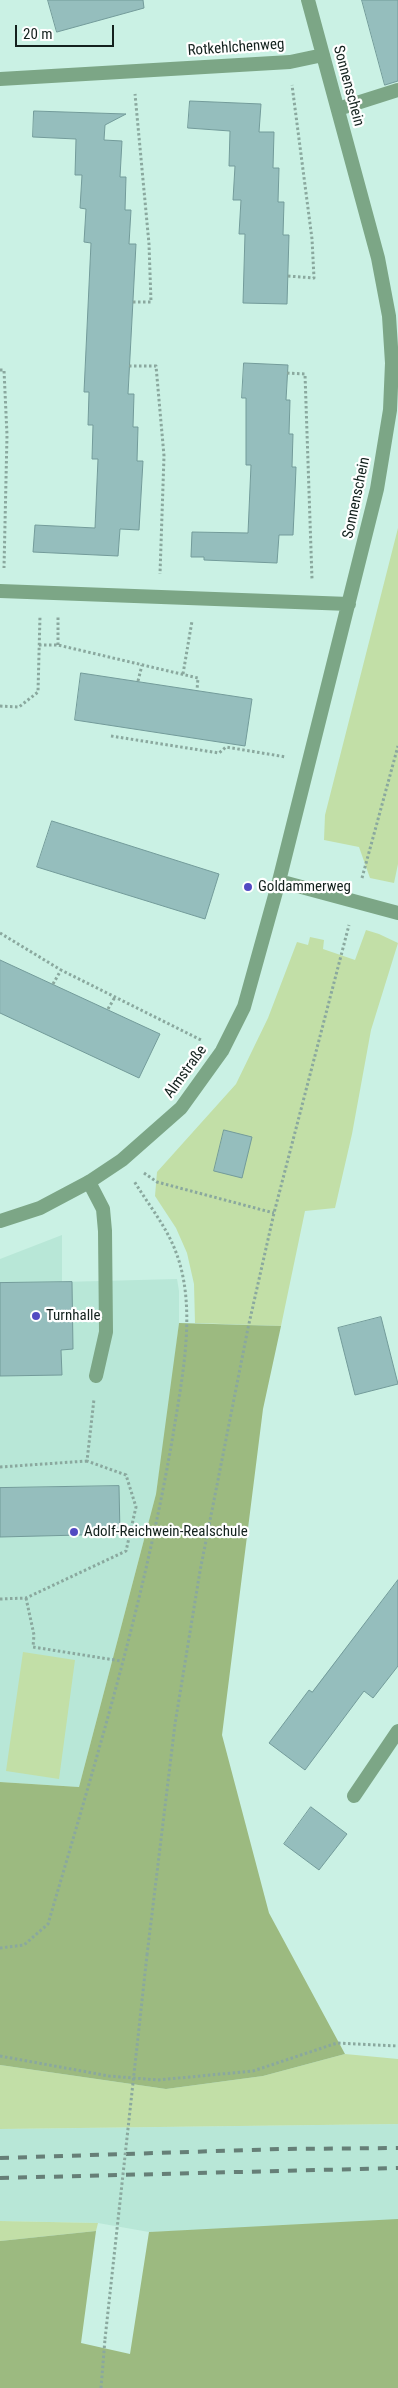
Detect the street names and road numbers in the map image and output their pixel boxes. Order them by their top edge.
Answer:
street label: Rotkehlchenweg [187,36,285,60]
street label: Sonnenschein [329,44,367,128]
street label: Sonnenschein [340,456,374,540]
street label: Almstraße [161,1042,211,1102]

